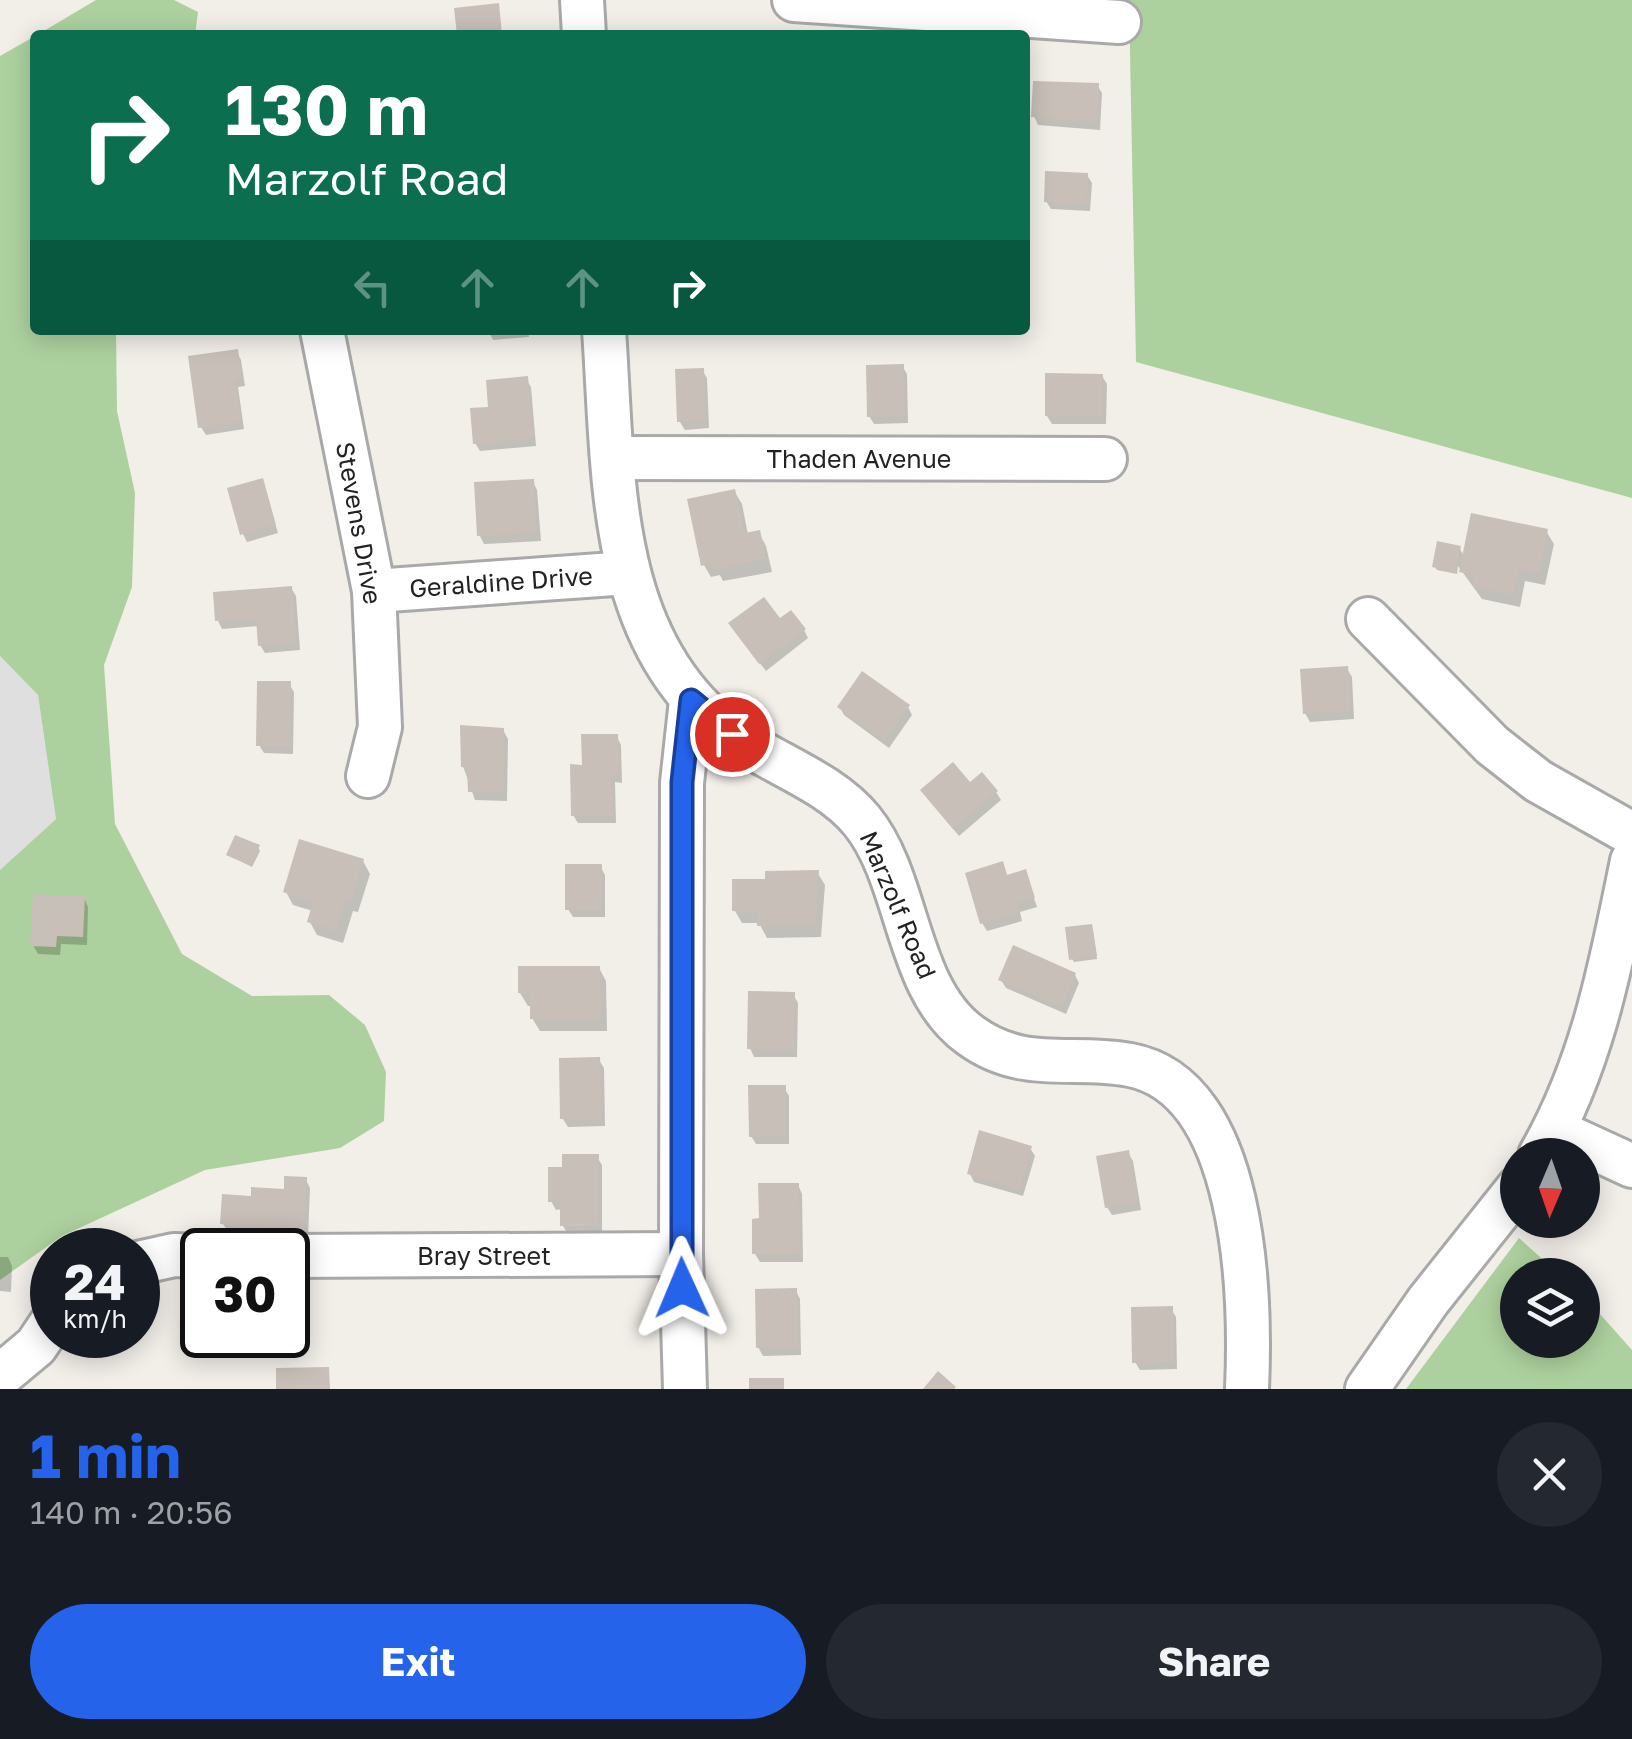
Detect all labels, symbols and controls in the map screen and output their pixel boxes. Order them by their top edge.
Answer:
text: 130 m [225,66,428,150]
icon: right [60,70,190,200]
text: Marzolf Road [225,151,509,205]
icon: left [345,260,400,315]
icon: ahead [450,260,505,315]
icon: ahead [555,260,610,315]
icon: right [660,260,715,315]
street label: Stevens Drive [330,439,389,607]
street label: Thaden Avenue [767,443,951,474]
street label: Geraldine Drive [408,560,594,603]
pin [690,692,775,777]
icon: arrive [705,707,760,762]
street label: Marzolf Road [853,826,944,983]
north arrow [1500,1138,1600,1238]
map controls [1500,1138,1600,1358]
speed limit sign: 30 [180,1228,310,1358]
position arrow [630,1236,734,1340]
street label: Bray Street [417,1240,551,1271]
text: 24 [64,1251,126,1311]
button: layers [1500,1258,1600,1358]
text: km/h [63,1303,127,1334]
text: 1 min [30,1419,181,1491]
button: close [1497,1422,1602,1527]
text: 140 m · 20:56 [30,1493,233,1531]
button: Exit [30,1604,806,1719]
button: Share [826,1604,1602,1719]

